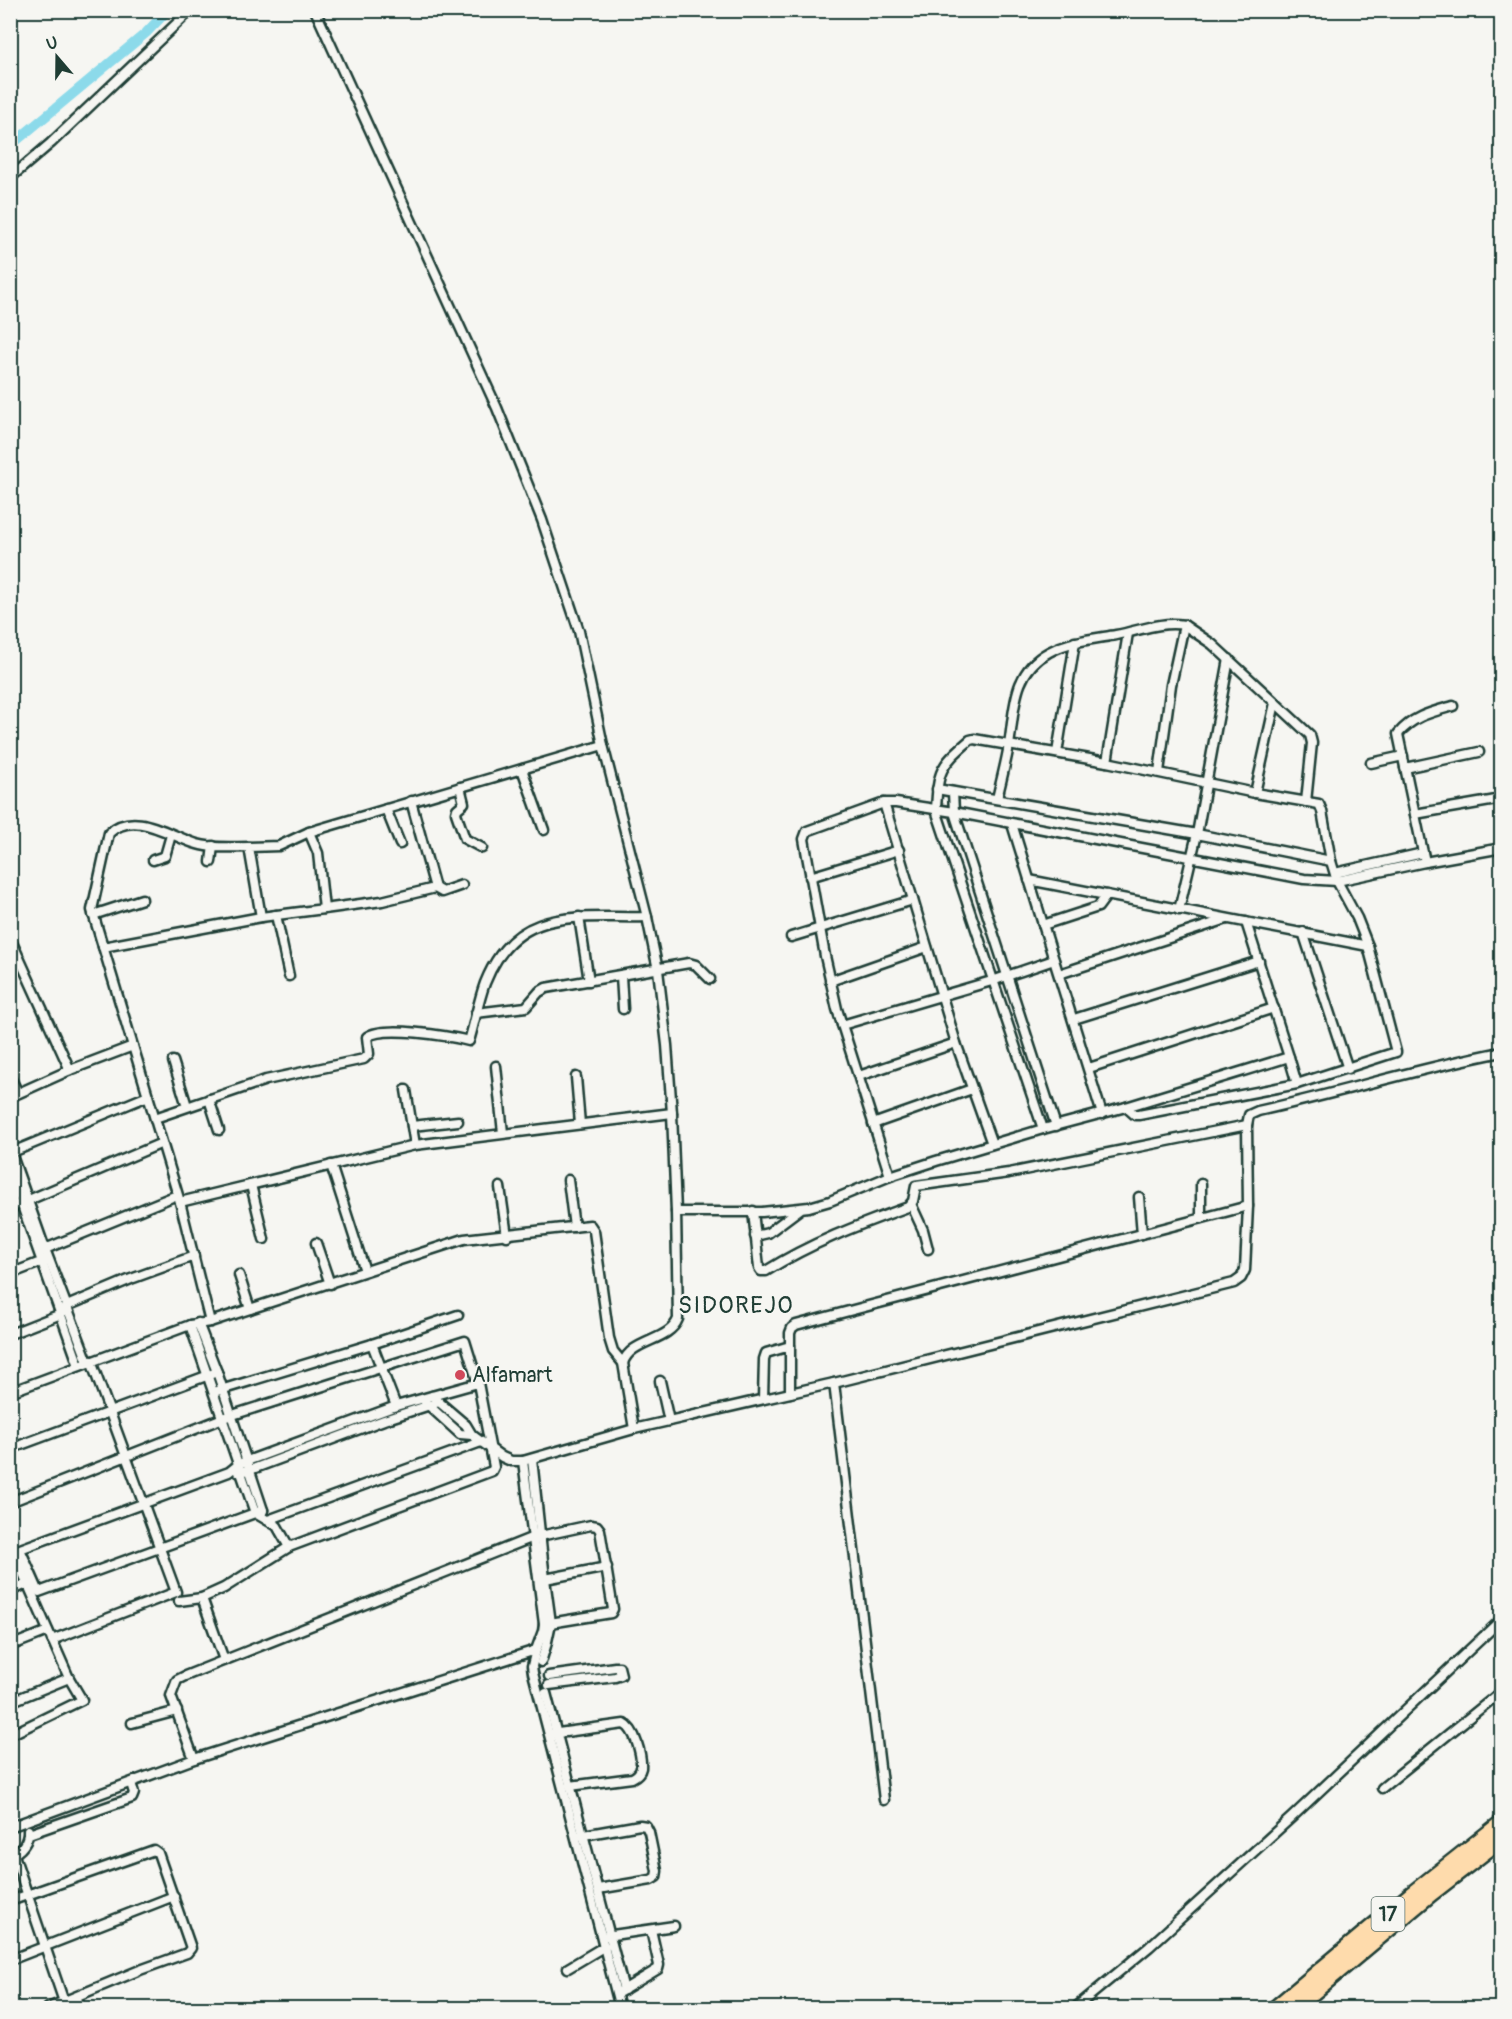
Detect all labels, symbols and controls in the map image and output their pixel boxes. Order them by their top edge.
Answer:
north arrow [27,27,87,87]
text: U [44,32,61,55]
district label: SIDOREJO [678,1291,794,1320]
place label: Alfamart [472,1362,553,1389]
marker: Alfamart [453,1368,467,1382]
road number: 17 [1372,1897,1404,1931]

